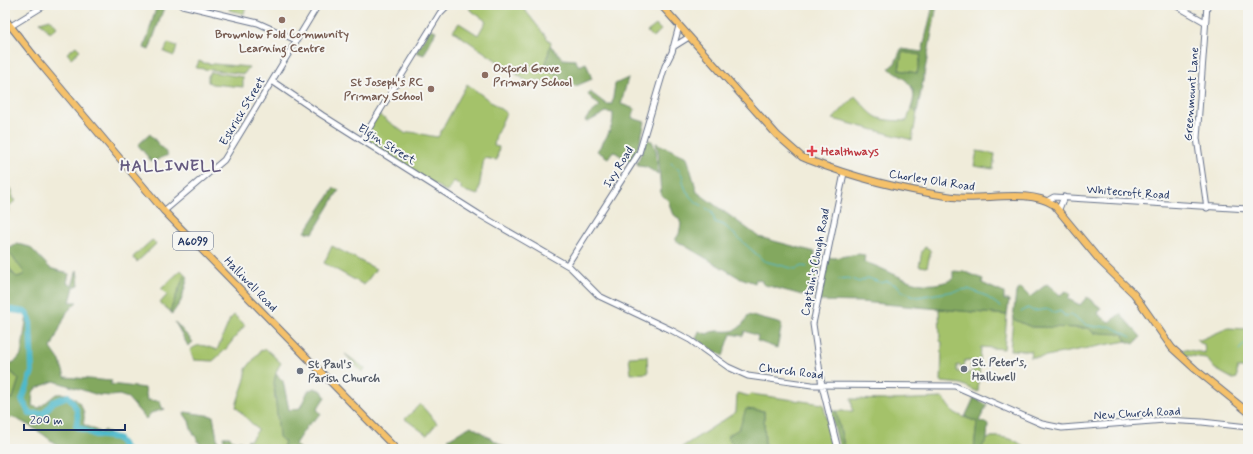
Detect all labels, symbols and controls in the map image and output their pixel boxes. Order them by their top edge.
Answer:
marker: Brownlow Fold Community Learning Centre [277,15,287,25]
place label: Brownlow Fold Community Learning Centre [215,27,349,58]
street label: Greenmount Lane [1181,47,1203,141]
place label: Oxford Grove Primary School [493,61,572,91]
marker: Oxford Grove Primary School [480,70,490,80]
street label: Eskrick Street [216,74,270,149]
place label: St Joseph's RC Primary School [344,75,423,105]
marker: St Joseph's RC Primary School [426,84,436,94]
street label: Elgin Street [354,121,418,170]
street label: Ivy Road [600,144,638,191]
place label: Healthways [821,144,879,160]
marker: Healthways [806,145,818,157]
district label: HALLIWELL [120,156,222,177]
street label: Chorley Old Road [888,166,976,196]
street label: Whitecroft Road [1086,182,1170,204]
street label: Captain's Clough Road [798,207,834,317]
road number: A6099 [173,232,213,250]
street label: Halliwell Road [220,254,281,316]
place label: St. Peter's, Halliwell [972,355,1027,385]
place label: St Paul's Parish Church [308,357,380,387]
street label: Church Road [758,360,824,384]
marker: St. Peter's, Halliwell [959,364,969,374]
marker: St Paul's Parish Church [295,366,305,376]
street label: New Church Road [1093,404,1181,424]
scale bar [24,406,125,432]
text: 200 m [30,413,63,429]

